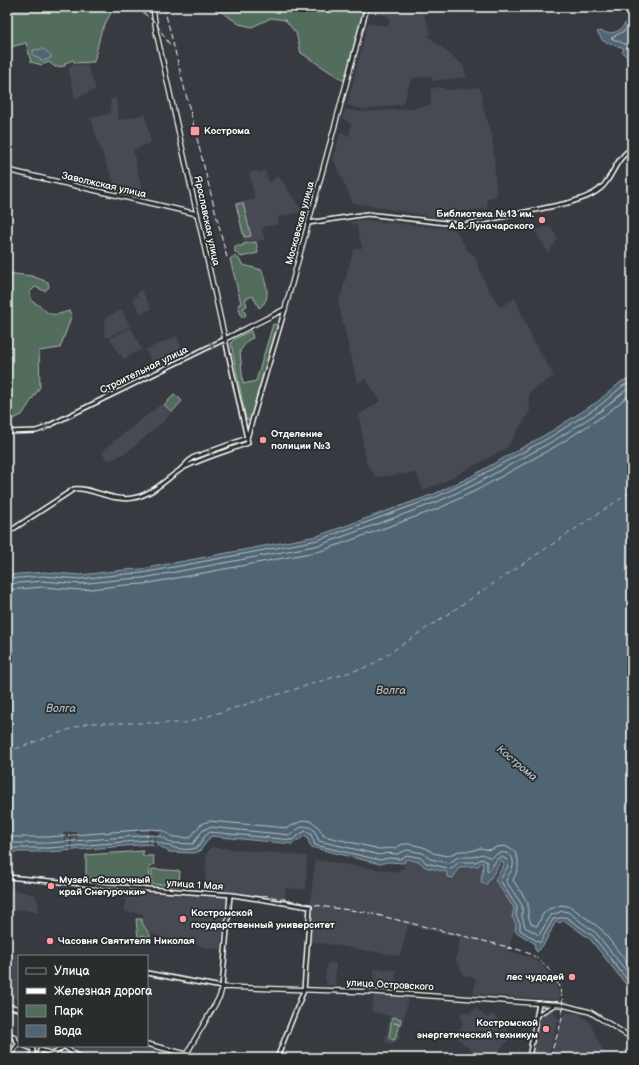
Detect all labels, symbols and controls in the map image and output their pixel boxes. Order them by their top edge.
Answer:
marker: Кострома [189,125,201,137]
place label: Кострома [204,125,250,137]
street label: Заволжская улица [61,169,148,201]
street label: Ярославская улица [192,175,222,267]
street label: Московская улица [283,180,317,266]
place label: Библиотека №13 им. А.В. Луначарского [436,208,535,232]
marker: Библиотека №13 им. А.В. Луначарского [537,215,547,225]
one-way arrow [208,342,215,350]
street label: Строительная улица [98,343,190,396]
one-way arrow [41,424,49,432]
place label: Отделение полиции №3 [271,428,331,452]
marker: Отделение полиции №3 [258,435,268,445]
one-way arrow [207,447,214,455]
water label: Волга [376,684,406,697]
water label: Волга [46,702,76,715]
water label: Кострома [494,742,540,784]
place label: Музей «Сказочный край Снегурочки» [59,874,151,898]
street label: улица 1 Мая [166,877,224,893]
marker: Музей «Сказочный край Снегурочки» [46,881,56,891]
place label: Костромской государственный университет [191,907,335,931]
marker: Костромской государственный университет [178,914,188,924]
place label: Часовня Святителя Николая [58,935,195,947]
marker: Часовня Святителя Николая [45,936,55,946]
legend [18,955,148,1047]
text: Улица [54,964,90,979]
place label: лес чудодей [505,971,564,983]
marker: лес чудодей [567,972,577,982]
street label: улица Островского [346,977,434,993]
text: Железная дорога [54,984,152,999]
text: Парк [54,1004,84,1019]
place label: Костромской энергетический техникум [417,1017,538,1041]
text: Вода [54,1024,82,1039]
marker: Костромской энергетический техникум [541,1024,551,1034]

